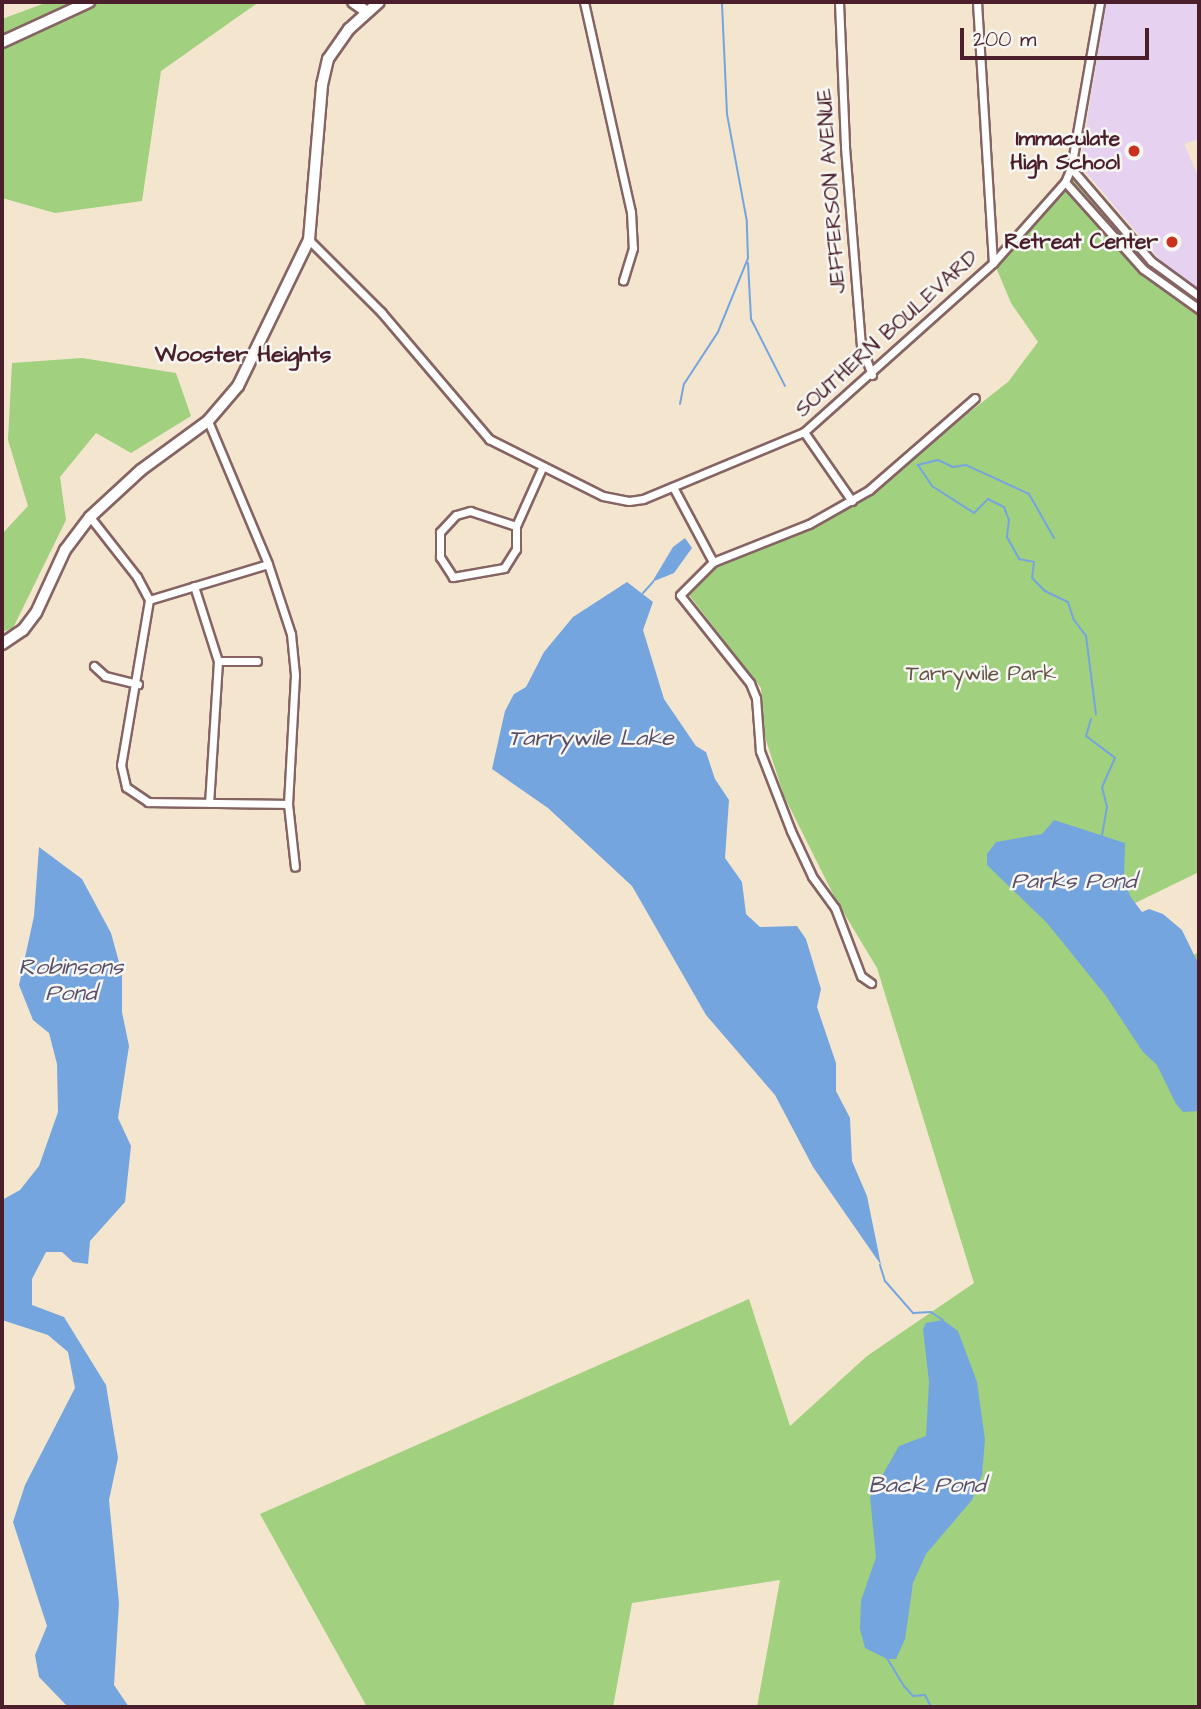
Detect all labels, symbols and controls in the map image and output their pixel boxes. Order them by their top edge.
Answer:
scale bar [963,14,1152,58]
text: 200 m [973,25,1036,54]
street label: JEFFERSON AVENUE [812,88,852,294]
place label: Immaculate High School [1010,126,1120,176]
marker: Immaculate High School [1126,143,1142,159]
place label: Retreat Center [1004,229,1158,255]
marker: Retreat Center [1164,234,1180,250]
street label: SOUTHERN BOULEVARD [790,245,984,423]
district label: Wooster Heights [155,340,331,368]
park label: Tarrywile Park [906,661,1056,687]
water label: Tarrywile Lake [508,724,674,752]
water label: Parks Pond [1012,867,1136,895]
water label: Robinsons Pond [19,953,123,1007]
water label: Back Pond [869,1471,985,1499]

